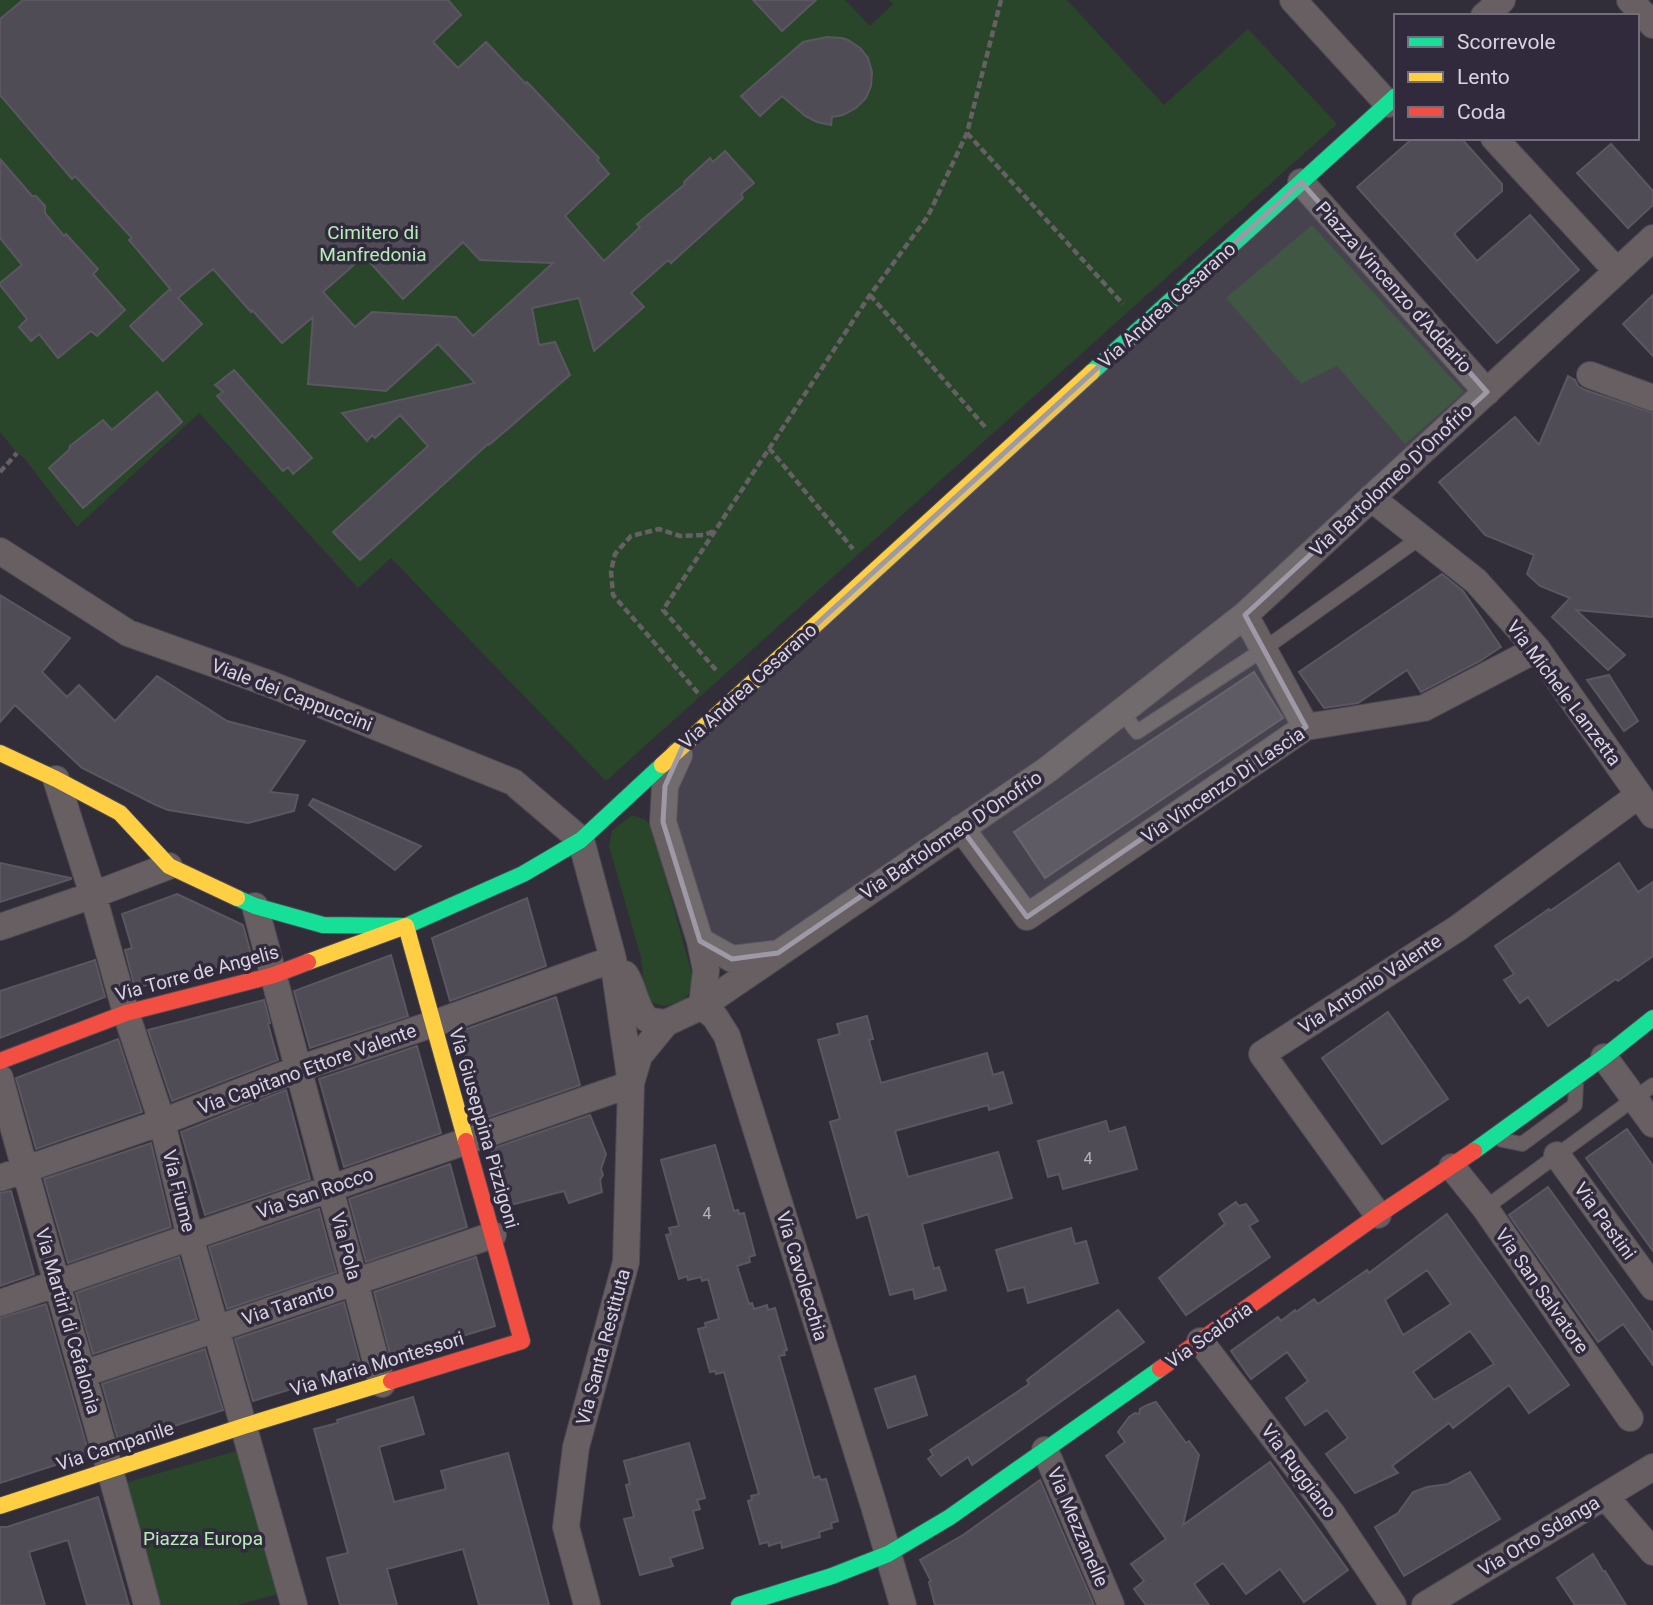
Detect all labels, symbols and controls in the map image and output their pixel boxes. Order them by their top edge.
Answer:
legend [1394,14,1639,140]
text: Scorrevole [1457,30,1556,54]
text: Lento [1457,65,1510,89]
text: Coda [1457,100,1506,124]
street label: Piazza Vincenzo d'Addario [1311,197,1477,377]
park label: Cimitero di Manfredonia [319,221,427,266]
street label: Via Andrea Cesarano [1094,237,1240,373]
street label: Via Bartolomeo D'Onofrio [1305,399,1477,561]
street label: Via Michele Lanzetta [1502,616,1626,770]
street label: Via Andrea Cesarano [675,618,821,754]
street label: Viale dei Cappuccini [208,654,376,736]
street label: Via Vincenzo Di Lascia [1137,722,1309,848]
street label: Via Bartolomeo D'Onofrio [856,766,1046,904]
street label: Via Antonio Valente [1294,929,1446,1039]
street label: Via Torre de Angelis [113,940,281,1006]
street label: Via Capitano Ettore Valente [195,1019,419,1119]
street label: Via Giuseppina Pizzigoni [444,1025,524,1231]
street label: Via Fiume [158,1147,200,1235]
house number: 4 [1084,1149,1093,1168]
street label: Via San Rocco [254,1162,376,1224]
street label: Via Pastini [1569,1178,1641,1264]
house number: 4 [703,1204,712,1223]
street label: Via Cavolecchia [771,1208,833,1344]
street label: Via Pola [326,1209,366,1283]
street label: Via San Salvatore [1490,1224,1594,1358]
street label: Via Martiri di Cefalonia [30,1225,106,1417]
street label: Via Santa Restituta [571,1266,635,1428]
street label: Via Taranto [239,1278,337,1330]
street label: Via Scaloria [1161,1297,1257,1373]
street label: Via Maria Montessori [287,1327,467,1401]
street label: Via Campanile [53,1416,177,1476]
street label: Via Ruggiano [1256,1420,1342,1522]
street label: Via Mezzanelle [1043,1464,1113,1590]
street label: Via Orto Sdanga [1474,1491,1604,1581]
park label: Piazza Europa [143,1527,263,1550]

